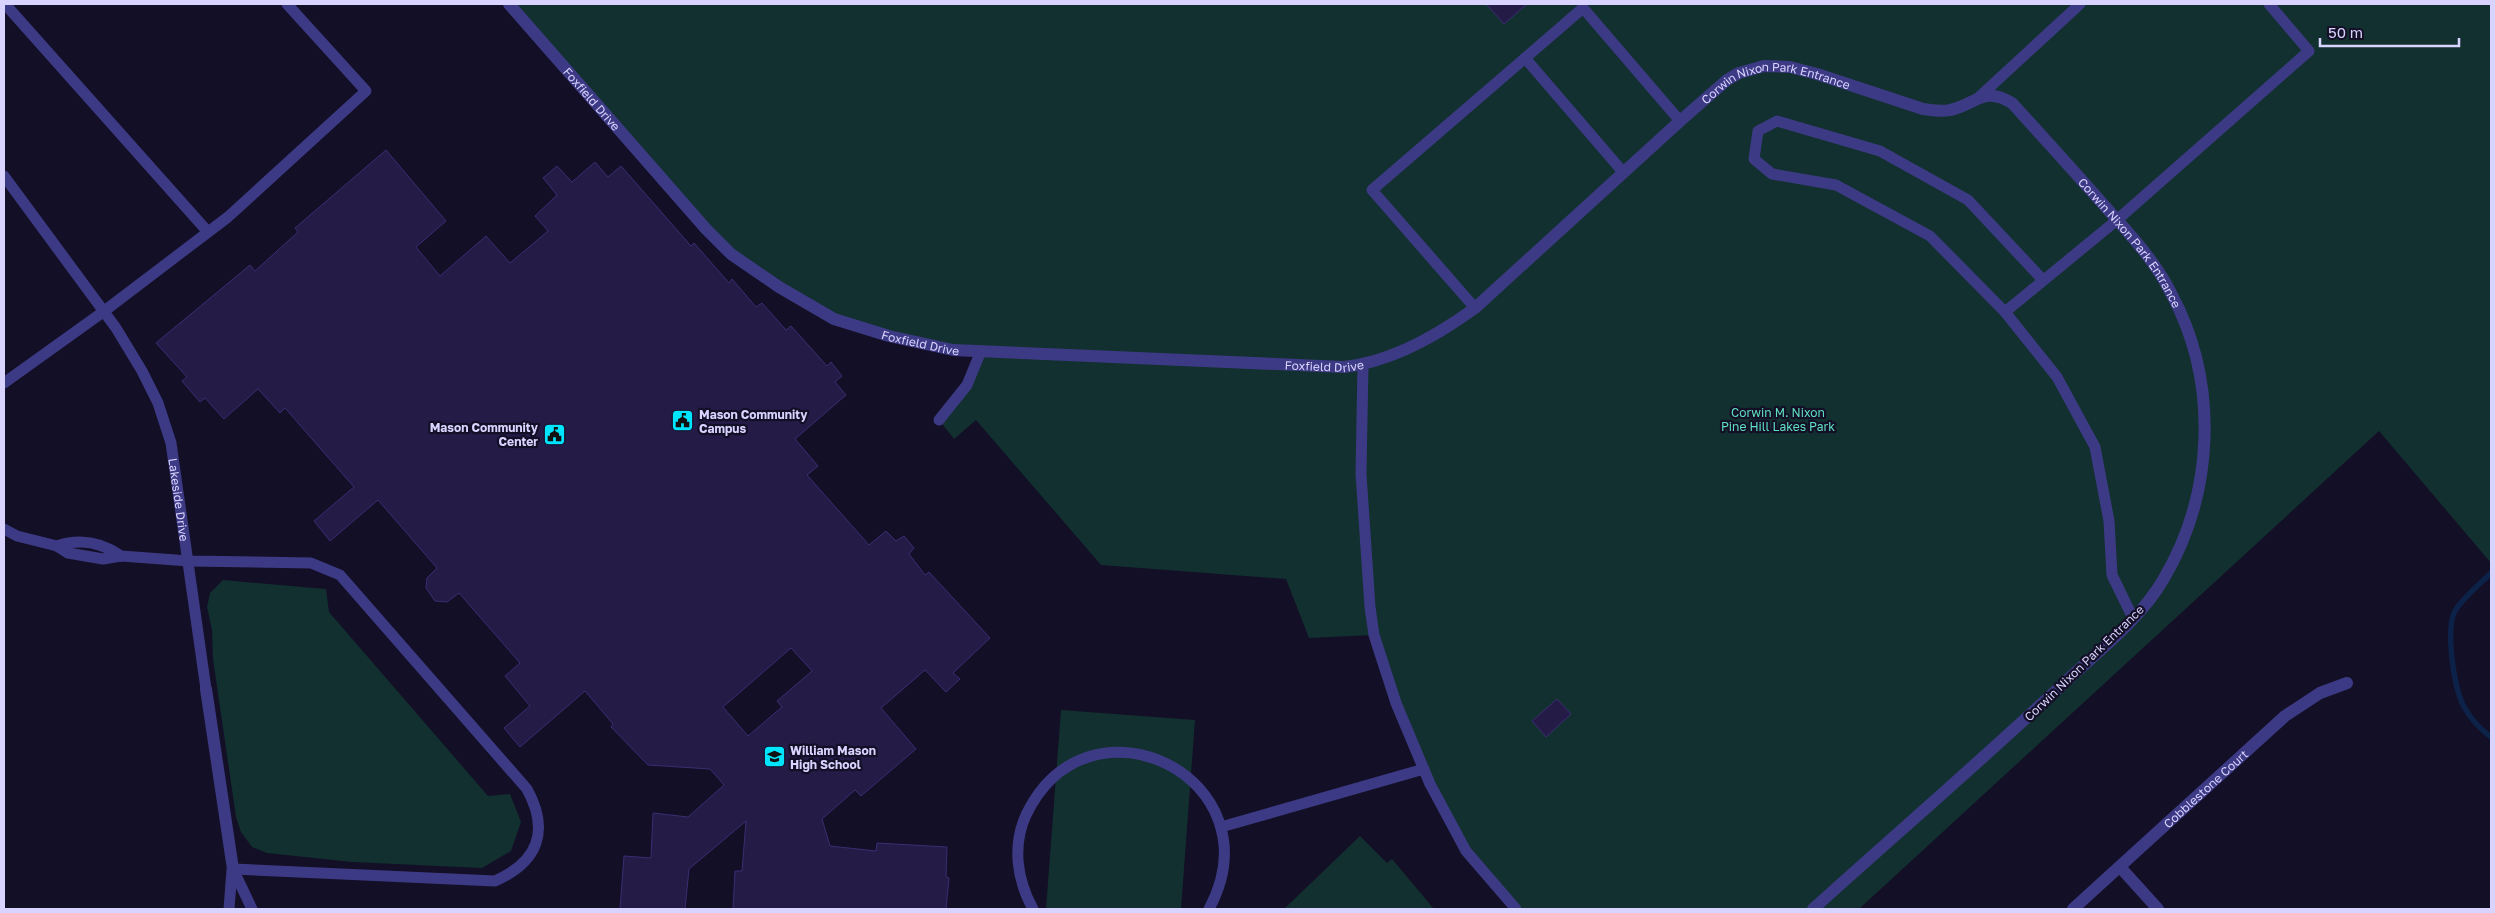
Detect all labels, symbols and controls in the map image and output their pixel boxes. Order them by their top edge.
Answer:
scale bar [2320,15,2459,47]
text: 50 m [2328,23,2363,41]
street label: Corwin Nixon Park Entrance [1698,58,1852,107]
street label: Foxfield Drive [560,64,624,134]
street label: Corwin Nixon Park Entrance [2075,174,2185,310]
street label: Foxfield Drive [880,327,960,358]
street label: Foxfield Drive [1284,356,1365,375]
park label: Corwin M. Nixon Pine Hill Lakes Park [1721,405,1835,434]
place label: Mason Community Campus [699,407,808,436]
public building icon: Mason Community Campus [671,409,695,433]
place label: Mason Community Center [430,420,539,449]
public building icon: Mason Community Center [542,422,566,446]
street label: Lakeside Drive [166,457,192,542]
street label: Corwin Nixon Park Entrance [2021,602,2147,724]
place label: William Mason High School [790,743,876,772]
school or university icon: William Mason High School [762,745,786,769]
street label: Cobblestone Court [2160,746,2251,831]

